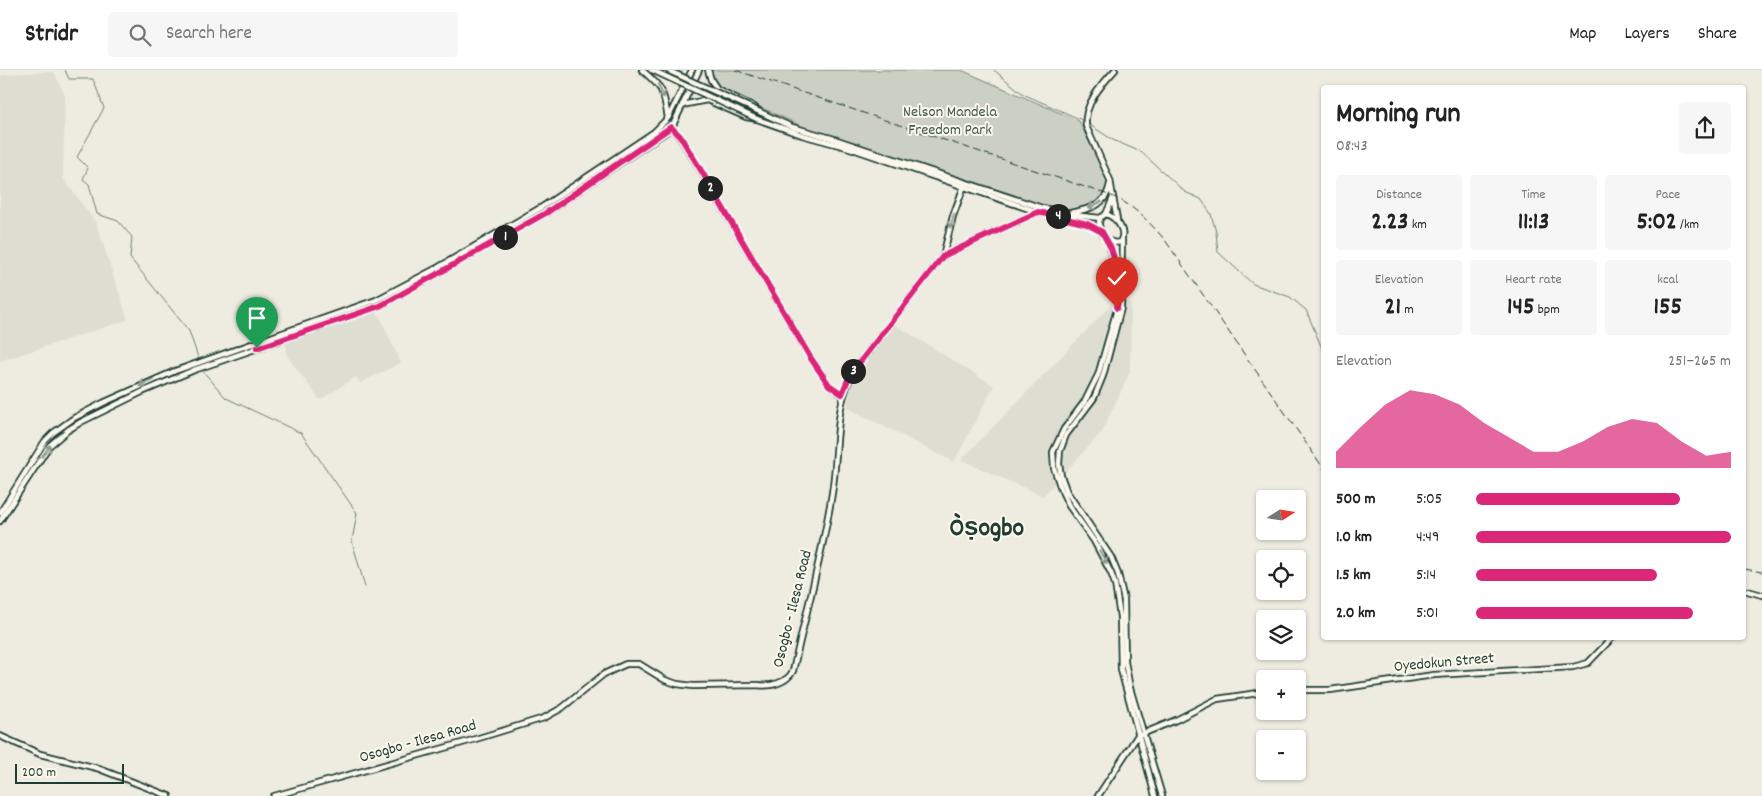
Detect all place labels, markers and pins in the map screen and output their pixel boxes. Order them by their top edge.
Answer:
pin: 2 [698,176,722,200]
pin: 4 [1046,204,1070,228]
pin: 1 [492,224,518,250]
pin [1096,257,1138,308]
pin [236,297,278,348]
pin: 3 [840,358,866,384]

